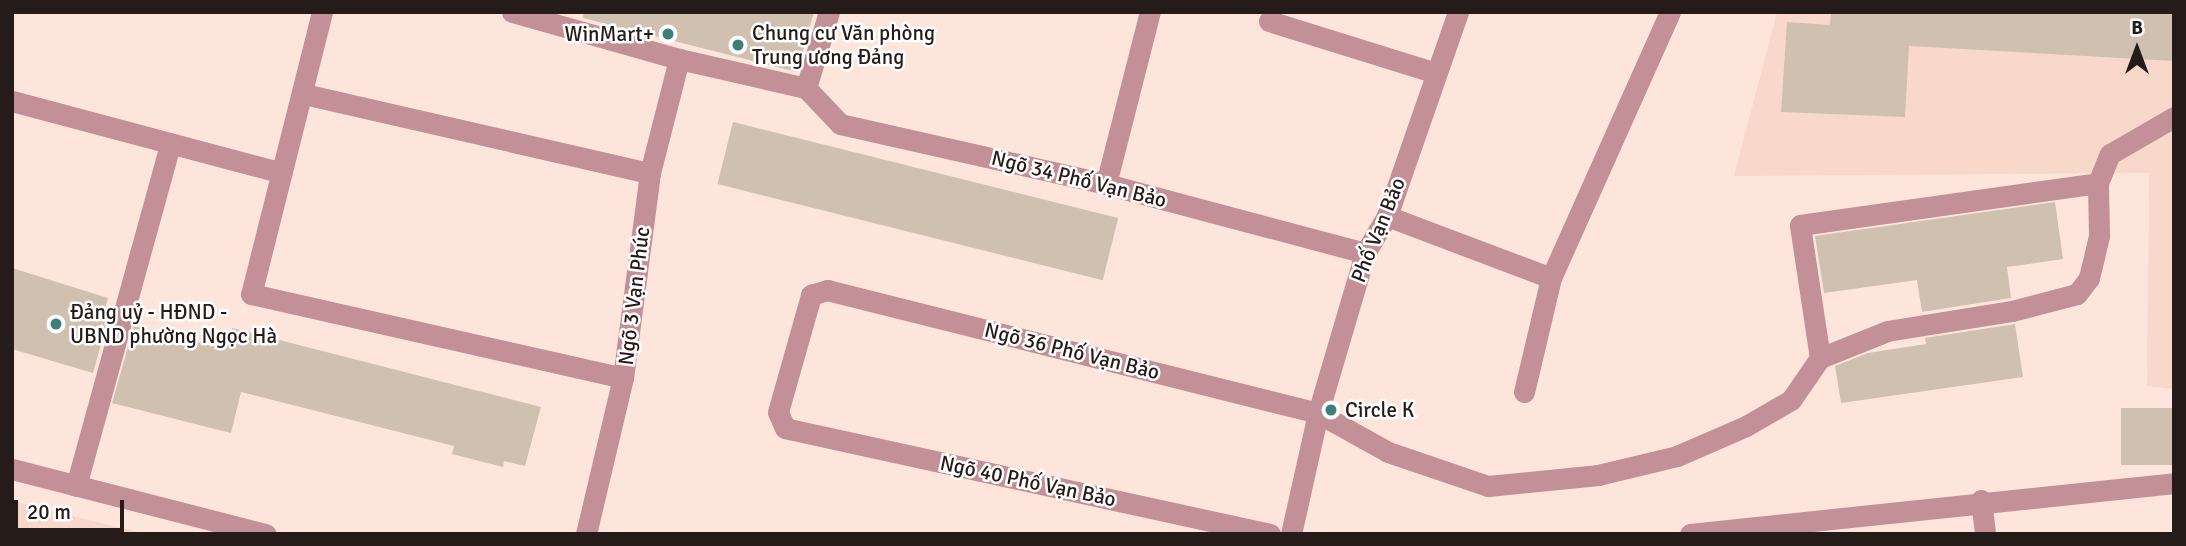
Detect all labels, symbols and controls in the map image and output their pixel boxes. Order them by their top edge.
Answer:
north arrow [2102,14,2172,84]
text: B [2131,16,2143,40]
place label: Chung cư Văn phòng Trung ương Đảng [752,20,935,70]
place label: WinMart+ [565,21,654,47]
marker: WinMart+ [660,26,676,42]
marker: Chung cư Văn phòng Trung ương Đảng [730,37,746,53]
street label: Ngõ 34 Phố Vạn Bảo [989,145,1169,213]
street label: Phố Vạn Bảo [1346,174,1410,286]
street label: Ngõ 3 Vạn Phúc [613,225,655,367]
place label: Đảng uỷ - HĐND - UBND phường Ngọc Hà [70,299,277,349]
marker: Đảng uỷ - HĐND - UBND phường Ngọc Hà [48,316,64,332]
street label: Ngõ 36 Phố Vạn Bảo [982,317,1162,385]
place label: Circle K [1345,397,1414,423]
marker: Circle K [1323,402,1339,418]
street label: Ngõ 40 Phố Vạn Bảo [938,450,1118,512]
scale bar [18,486,128,530]
text: 20 m [27,499,71,525]

